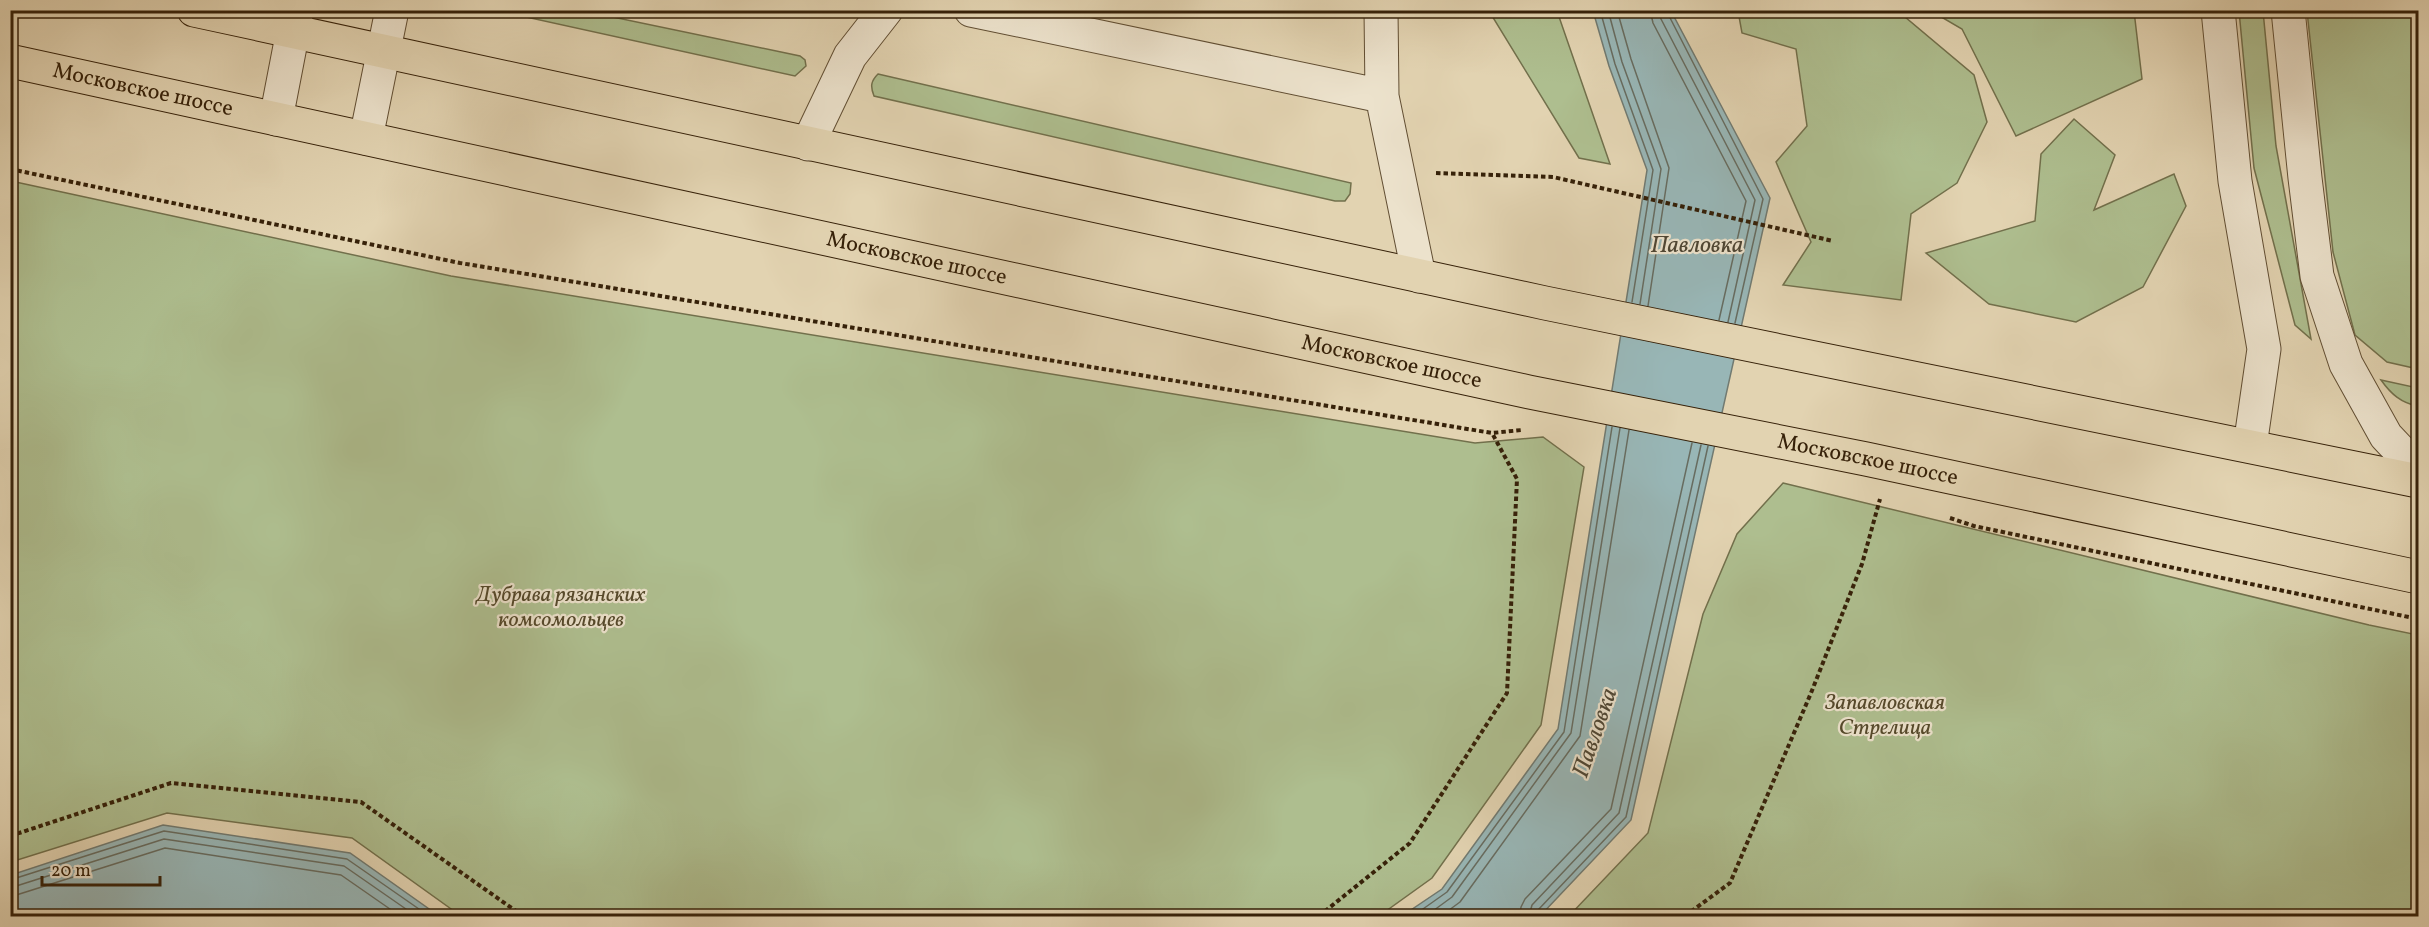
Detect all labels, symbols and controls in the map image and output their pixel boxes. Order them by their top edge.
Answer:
street label: Московское шоссе [50,55,236,125]
street label: Московское шоссе [824,224,1010,293]
water label: Павловка [1651,229,1743,263]
street label: Московское шоссе [1298,327,1485,397]
street label: Московское шоссе [1775,426,1961,494]
park label: Дубрава рязанских комсомольцев [474,580,646,636]
water label: Павловка [1565,684,1627,782]
park label: Запавловская Стрелица [1824,688,1945,744]
scale bar [42,849,160,887]
text: 20 m [51,859,91,884]

